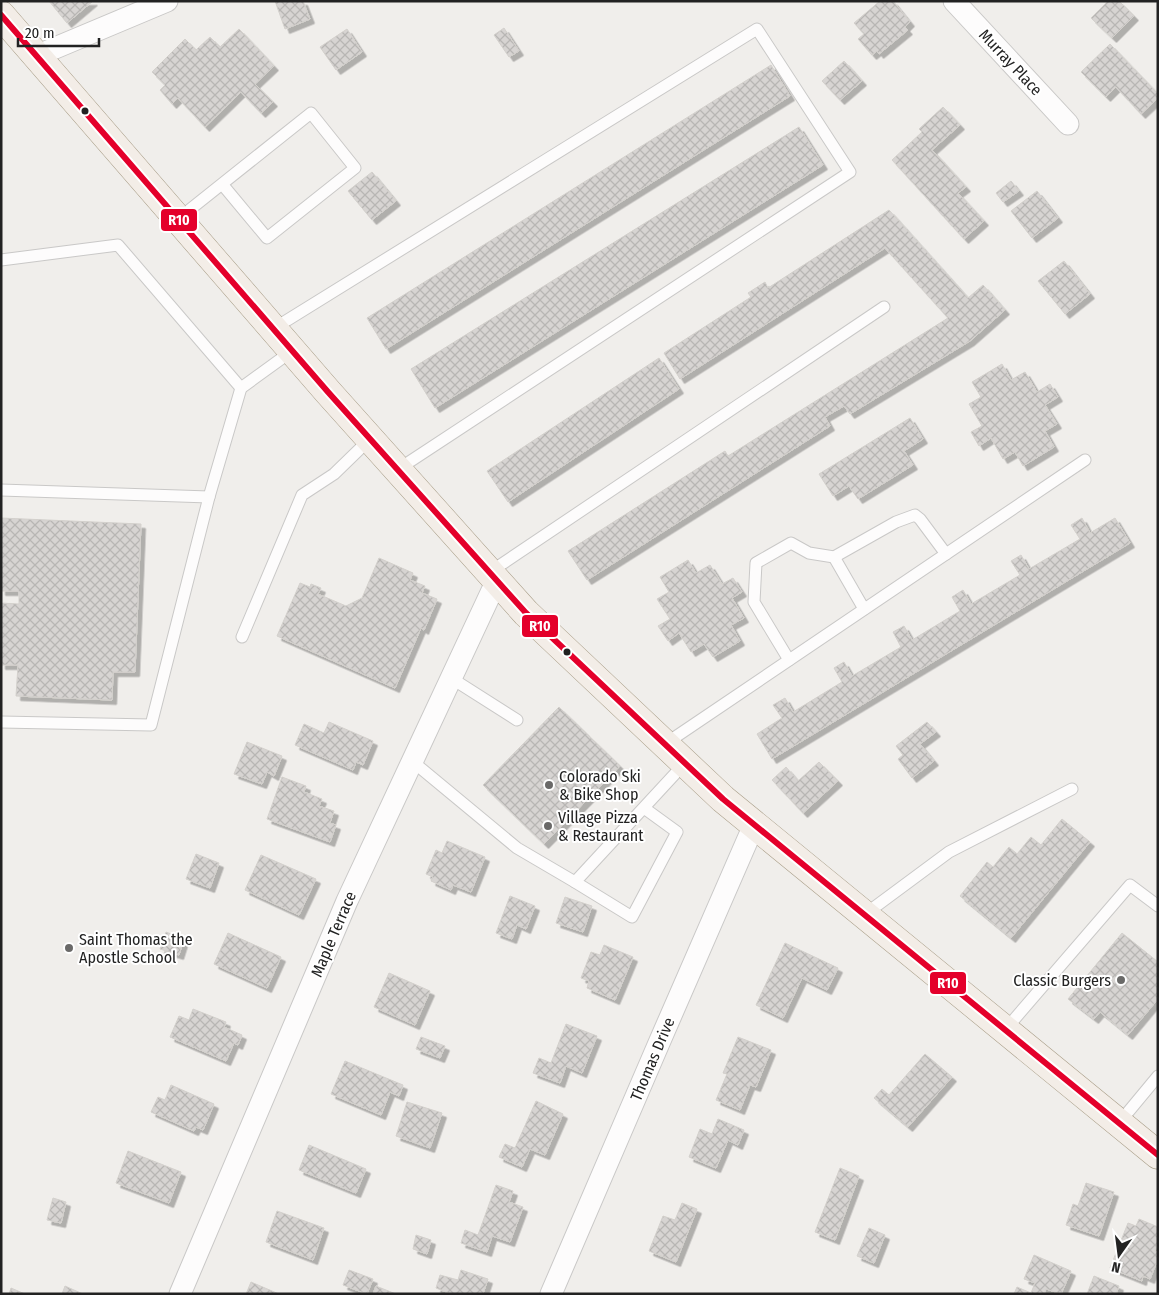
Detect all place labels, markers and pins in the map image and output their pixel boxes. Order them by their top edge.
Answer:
unlabelled marker [80,106,90,116]
unlabelled marker [562,647,572,657]
place label: Colorado Ski & Bike Shop [559,767,641,804]
marker: Colorado Ski & Bike Shop [543,779,555,791]
place label: Village Pizza & Restaurant [558,808,644,845]
marker: Village Pizza & Restaurant [542,820,554,832]
place label: Saint Thomas the Apostle School [79,930,193,967]
marker: Saint Thomas the Apostle School [63,942,75,954]
place label: Classic Burgers [1013,971,1111,990]
marker: Classic Burgers [1115,974,1127,986]

